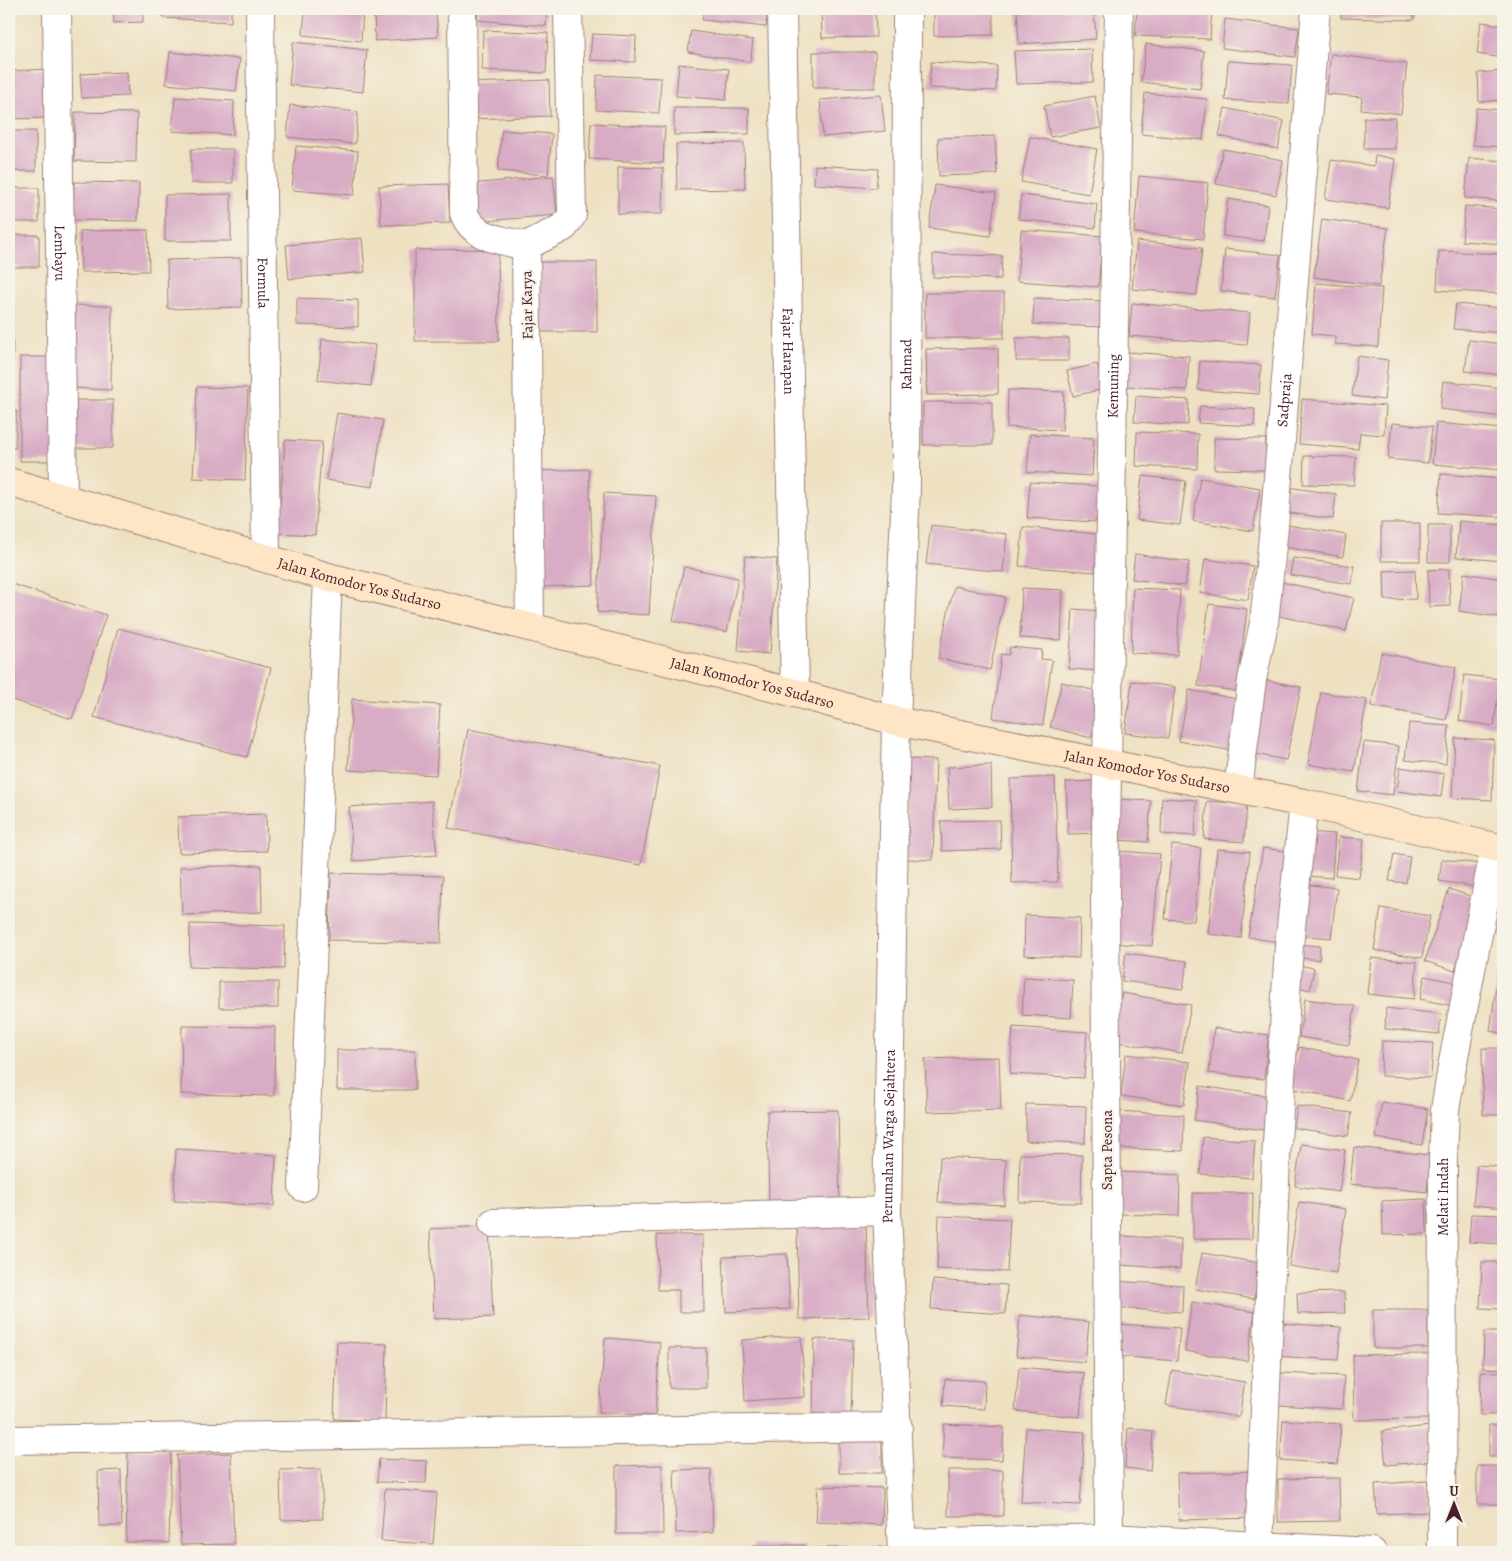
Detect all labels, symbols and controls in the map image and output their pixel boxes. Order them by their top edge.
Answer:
street label: Lembayu [50,225,70,282]
street label: Formula [253,257,273,309]
street label: Fajar Karya [516,270,538,340]
street label: Fajar Harapan [778,307,799,395]
street label: Rahmad [896,338,916,390]
street label: Kemuning [1103,353,1124,419]
street label: Sadpraja [1272,372,1296,428]
street label: Jalan Komodor Yos Sudarso [275,553,443,615]
street label: Jalan Komodor Yos Sudarso [668,652,836,713]
street label: Jalan Komodor Yos Sudarso [1063,745,1232,798]
street label: Perumahan Warga Sejahtera [877,1049,900,1224]
street label: Sapta Pesona [1097,1110,1117,1190]
street label: Melati Indah [1433,1158,1453,1236]
north arrow [1430,1478,1480,1528]
text: U [1449,1482,1459,1501]

